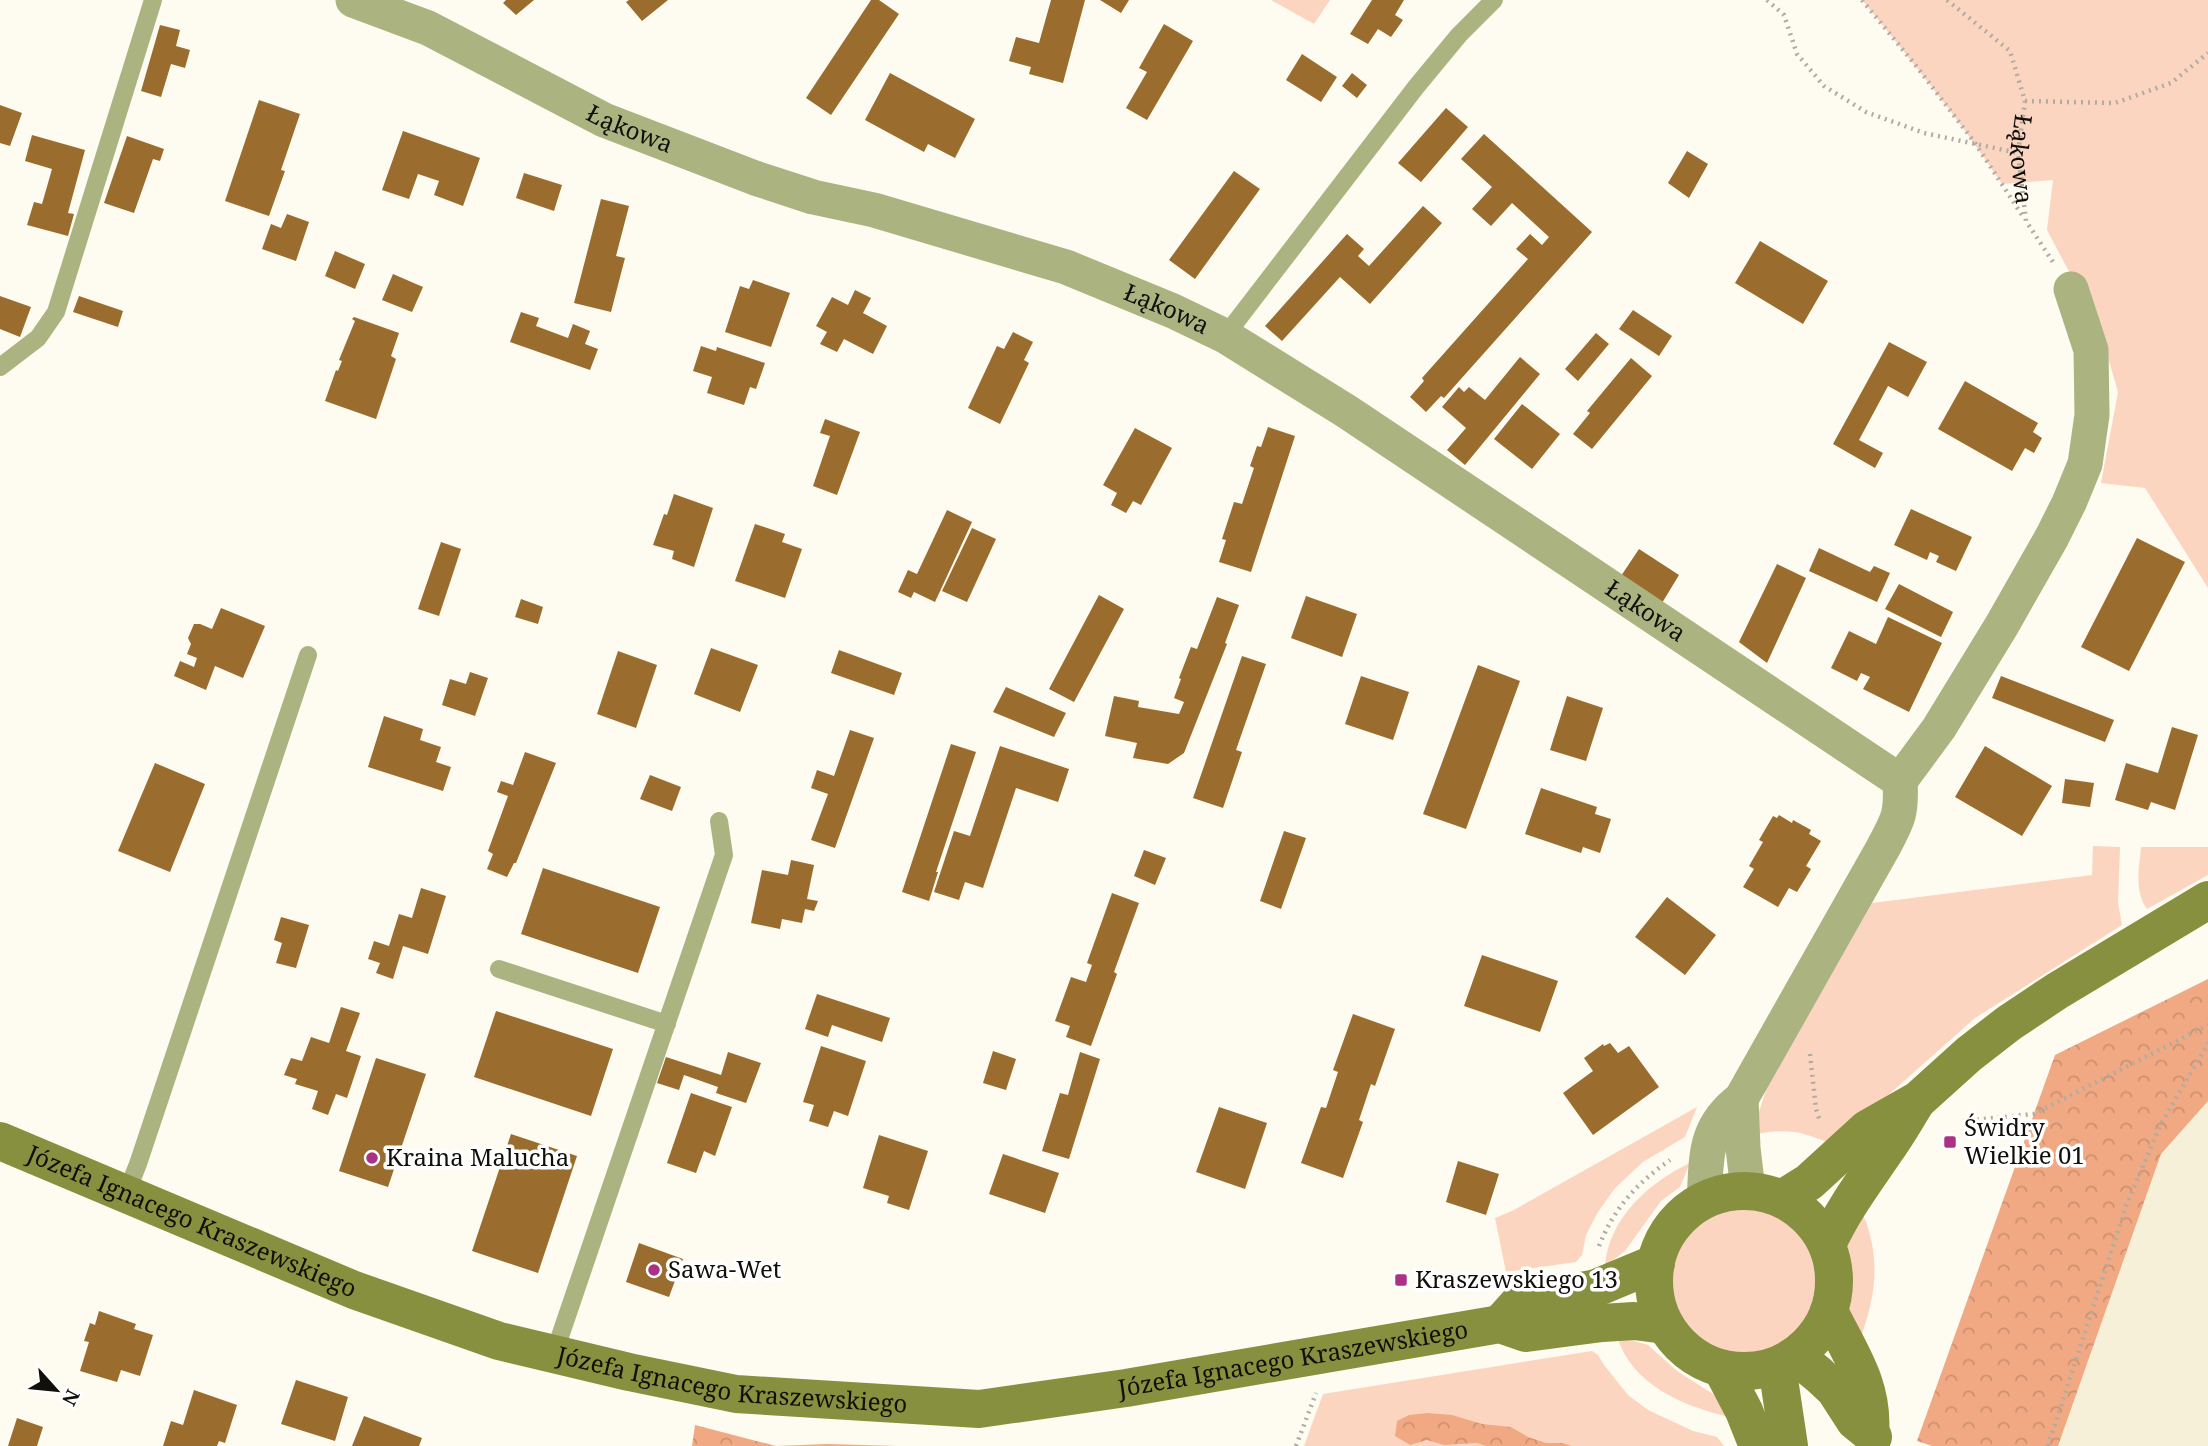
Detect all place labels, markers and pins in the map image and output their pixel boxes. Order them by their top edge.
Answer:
place label: Świdry Wielkie 01 [1964,1110,2085,1171]
marker: Świdry Wielkie 01 [1942,1134,1958,1150]
place label: Kraina Malucha [386,1140,569,1173]
marker: Kraina Malucha [364,1150,380,1166]
place label: Sawa-Wet [668,1252,781,1285]
marker: Sawa-Wet [646,1262,662,1278]
place label: Kraszewskiego 13 [1415,1262,1618,1295]
marker: Kraszewskiego 13 [1393,1272,1409,1288]

